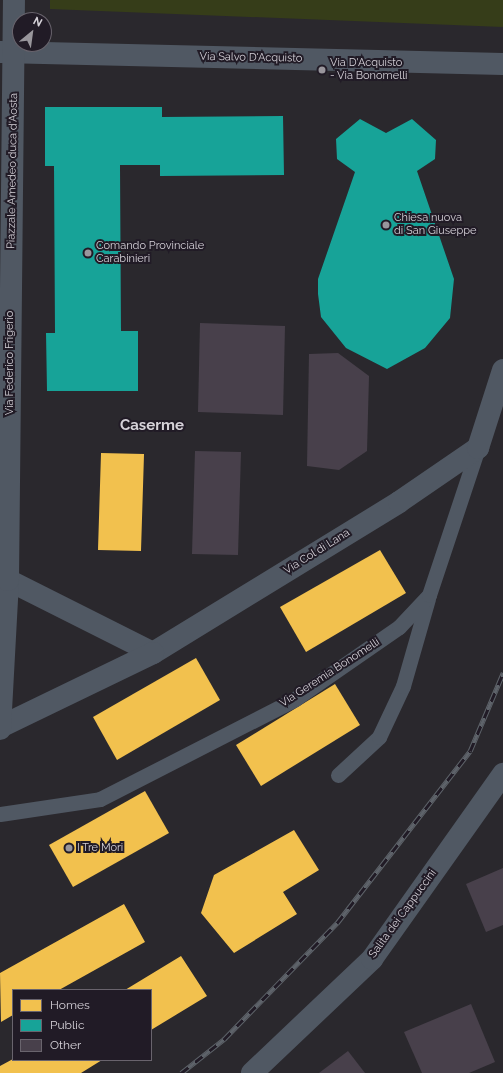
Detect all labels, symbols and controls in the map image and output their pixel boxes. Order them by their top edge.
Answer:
north arrow [12,12,52,52]
text: N [31,14,44,30]
street label: Via Salvo D'Acquisto [199,51,303,65]
place label: Via D'Acquisto - Via Bonomelli [330,57,408,83]
marker: Via D'Acquisto - Via Bonomelli [317,65,327,75]
street label: Piazzale Amedeo duca d'Aosta [5,93,21,249]
place label: Chiesa nuova di San Giuseppe [394,212,477,238]
marker: Chiesa nuova di San Giuseppe [381,220,391,230]
place label: Comando Provinciale Carabinieri [96,240,204,266]
marker: Comando Provinciale Carabinieri [83,248,93,258]
street label: Via Federico Frigerio [3,311,17,415]
district label: Caserme [120,417,184,435]
street label: Via Col di Lana [282,526,352,578]
street label: Via Geremia Bonomelli [278,636,382,710]
place label: I Tre Mori [77,841,124,855]
marker: I Tre Mori [64,843,74,853]
street label: Salita dei Cappuccini [367,867,439,961]
legend [12,989,152,1061]
text: Homes [50,998,90,1012]
text: Public [50,1018,84,1032]
text: Other [50,1038,81,1052]

